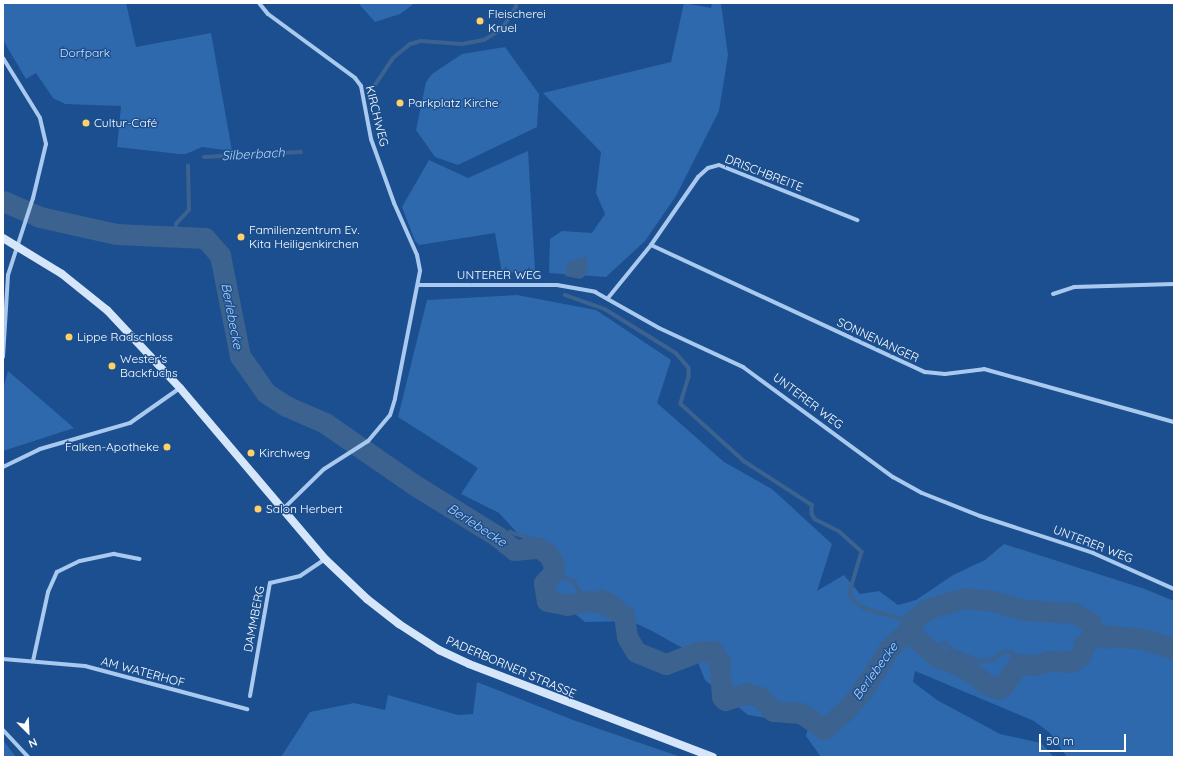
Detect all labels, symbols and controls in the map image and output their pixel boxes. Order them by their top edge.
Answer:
place label: Fleischerei Kruel [488,7,546,35]
marker: Fleischerei Kruel [475,16,485,26]
park label: Dorfpark [60,46,110,60]
street label: KIRCHWEG [362,84,392,148]
place label: Parkplatz Kirche [408,96,499,110]
marker: Parkplatz Kirche [395,98,405,108]
place label: Cultur-Café [94,116,157,130]
marker: Cultur-Café [81,118,91,128]
water label: Silberbach [221,145,285,163]
street label: DRISCHBREITE [723,151,805,195]
place label: Familienzentrum Ev. Kita Heiligenkirchen [249,223,360,251]
marker: Familienzentrum Ev. Kita Heiligenkirchen [236,232,246,242]
street label: UNTERER WEG [457,268,541,282]
water label: Berlebecke [218,282,246,350]
street label: SONNENANGER [835,315,921,365]
place label: Lippe Radschloss [77,330,173,344]
marker: Lippe Radschloss [64,332,74,342]
place label: Wester's Backfuchs [120,352,178,380]
marker: Wester's Backfuchs [107,361,117,371]
street label: UNTERER WEG [770,370,846,432]
place label: Falken-Apotheke [65,440,159,454]
marker: Falken-Apotheke [162,442,172,452]
place label: Kirchweg [259,446,310,460]
marker: Kirchweg [246,448,256,458]
water label: Berlebecke [445,500,509,550]
place label: Salon Herbert [266,502,343,516]
marker: Salon Herbert [253,504,263,514]
street label: UNTERER WEG [1051,522,1135,566]
street label: DAMMBERG [241,585,267,653]
street label: PADERBORNER STRASSE [444,633,578,701]
water label: Berlebecke [849,639,901,703]
street label: AM WATERHOF [100,654,186,690]
north arrow [8,712,48,752]
scale bar [1041,726,1128,752]
text: 50 m [1046,733,1074,748]
text: N [26,735,39,751]

